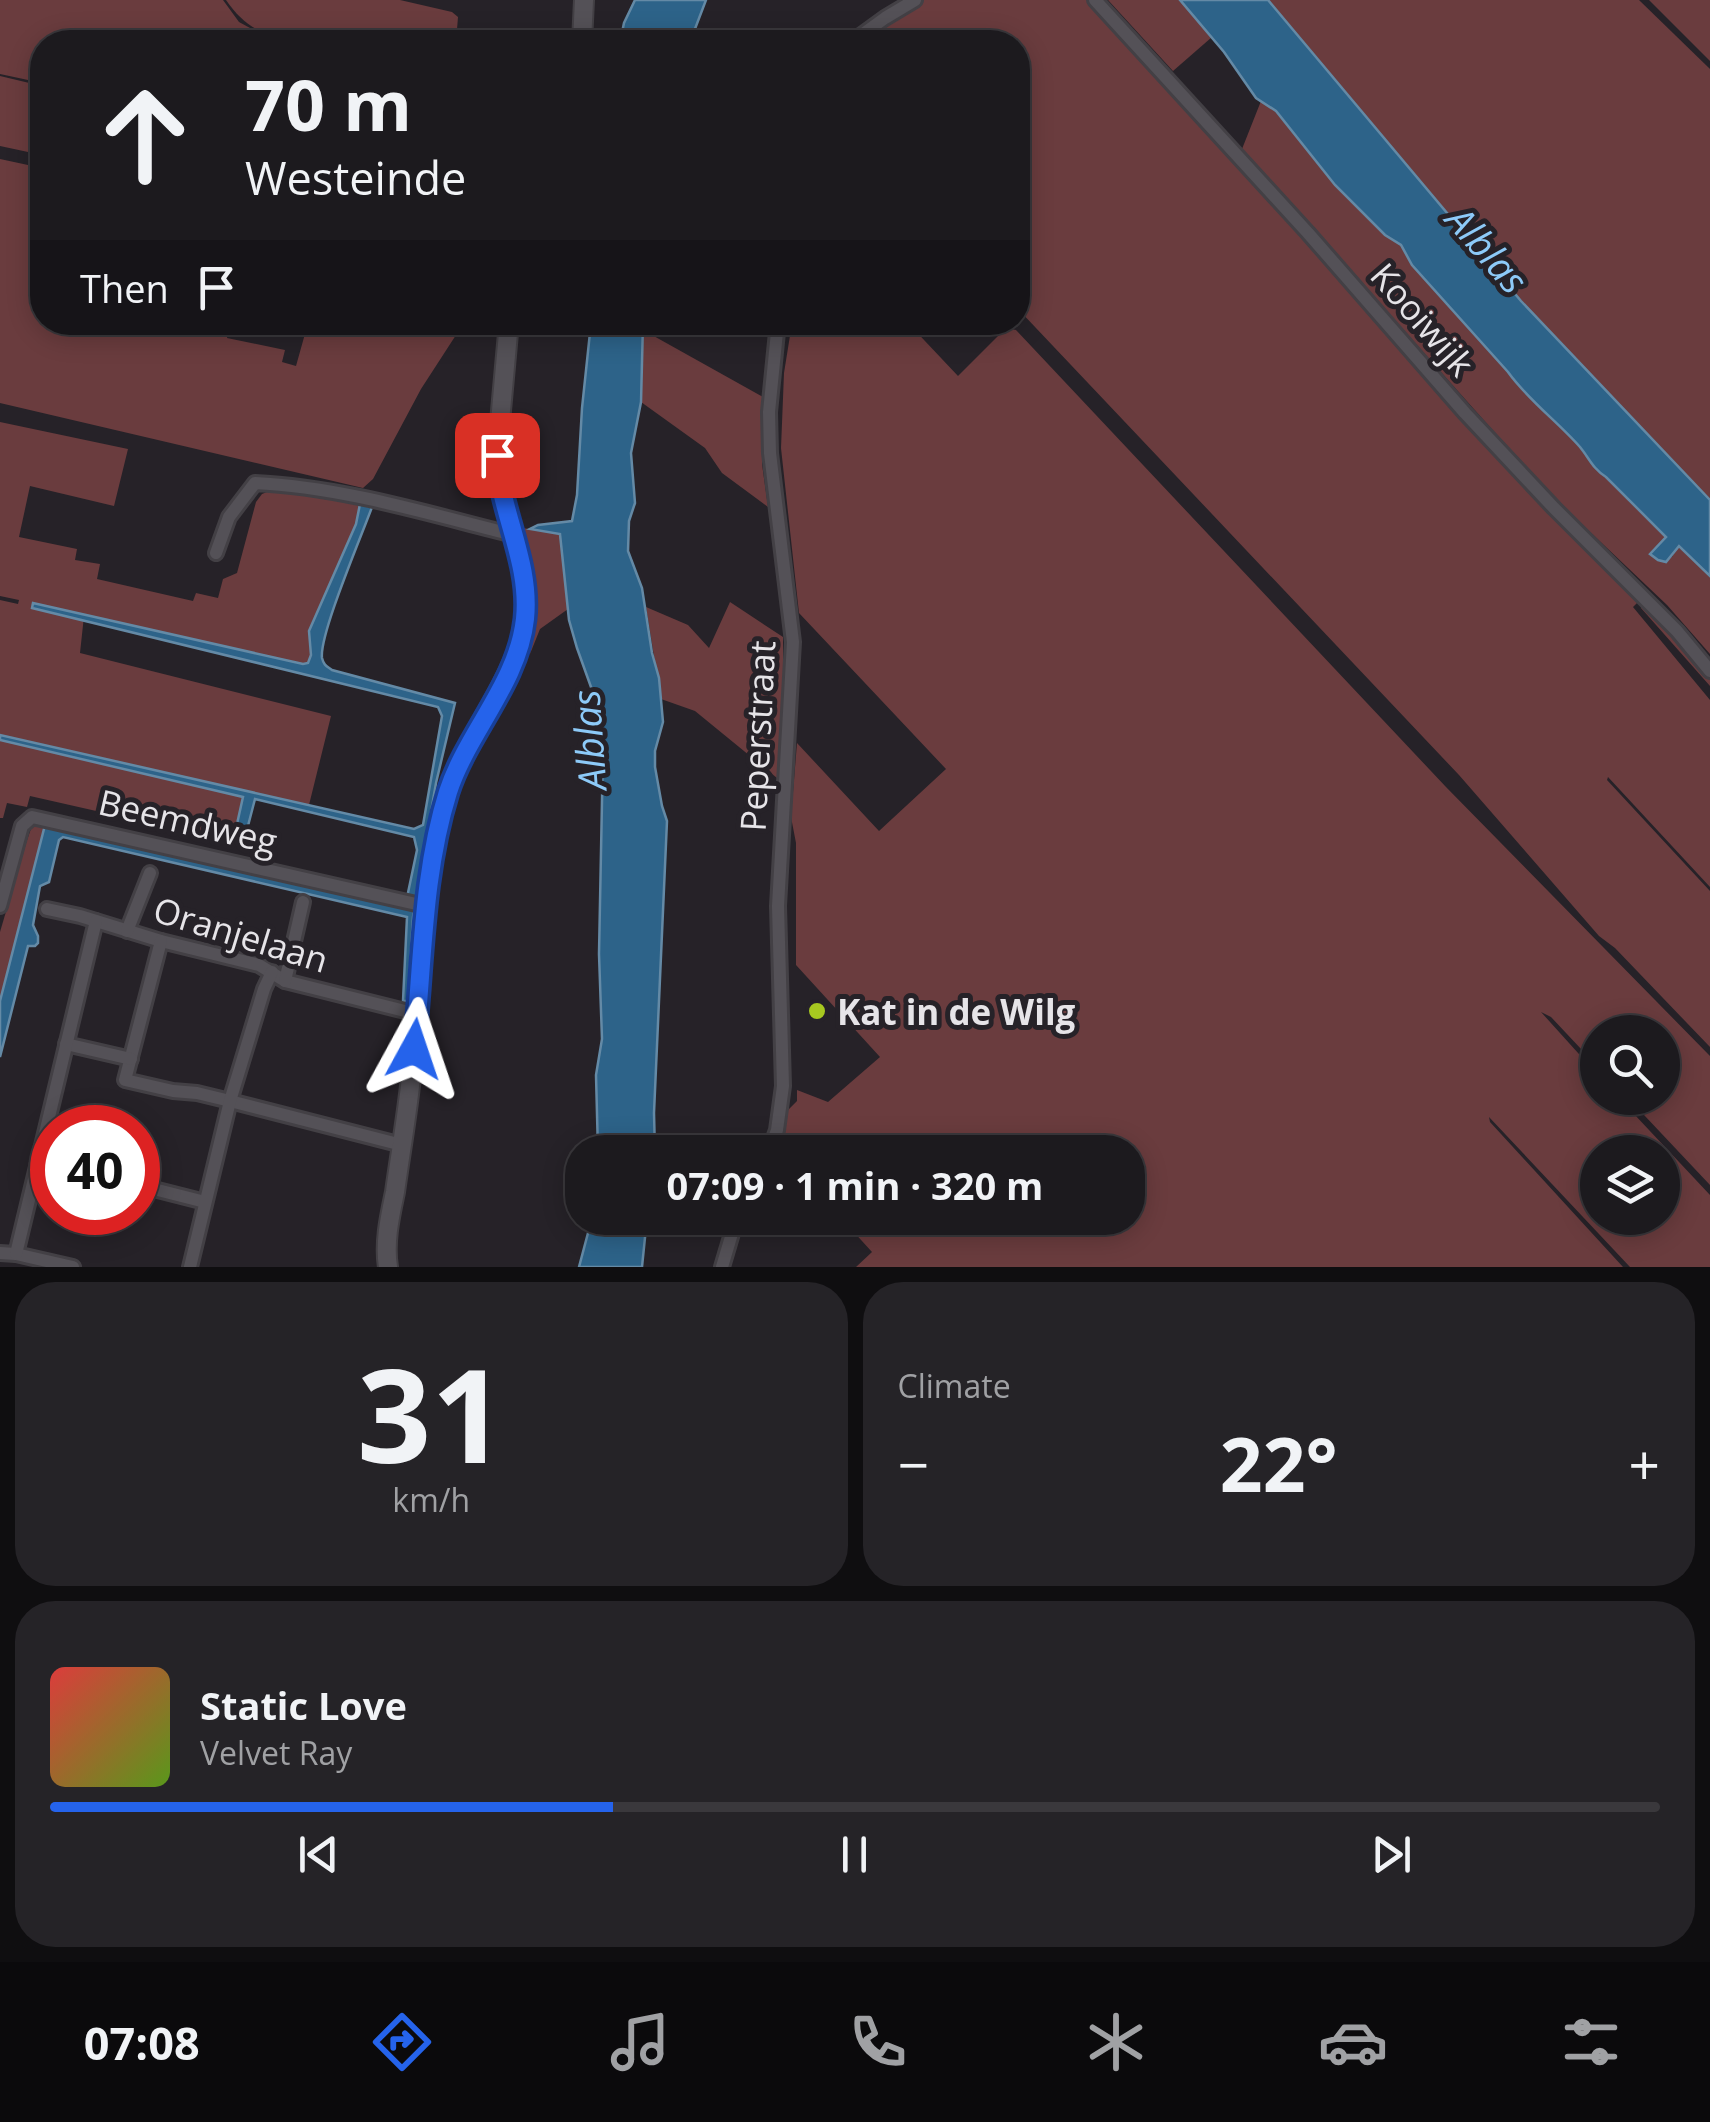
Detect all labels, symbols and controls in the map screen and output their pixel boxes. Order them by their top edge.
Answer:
text: 70 m [245,56,412,152]
icon: ahead [80,70,210,200]
text: Westeinde [245,147,466,208]
water label: Alblas [1434,192,1541,304]
street label: Kooiwijk [1361,252,1486,386]
icon: arrive [189,260,244,315]
text: Then [80,262,169,314]
pin [455,413,540,498]
icon: arrive [470,428,525,483]
street label: Peperstraat [729,639,785,833]
water label: Alblas [559,688,618,795]
street label: Beemdweg [94,778,282,864]
street label: Oranjelaan [148,885,334,983]
place label: Kat in de Wilg [837,988,1076,1035]
position arrow [362,997,466,1101]
marker: Kat in de Wilg [806,1000,828,1022]
map controls [1580,1015,1680,1235]
button: search [1580,1015,1680,1115]
speed limit sign: 40 [30,1105,160,1235]
button: layers [1580,1135,1680,1235]
text: 07:09 · 1 min · 320 m [667,1159,1043,1211]
text: 31 [357,1324,506,1501]
text: Climate [898,1364,1011,1407]
text: 22° [1220,1412,1338,1514]
text: − [898,1426,929,1501]
text: + [1629,1426,1660,1501]
text: km/h [392,1478,470,1521]
text: Static Love [200,1679,407,1731]
text: Velvet Ray [200,1731,352,1774]
icon: previous [291,1827,346,1882]
icon: pause [827,1827,882,1882]
icon: next [1364,1827,1419,1882]
icon: directions [367,2007,437,2077]
icon: music [605,2007,675,2077]
icon: phone [843,2007,913,2077]
icon: climate [1081,2007,1151,2077]
icon: car [1318,2007,1388,2077]
icon: filters [1556,2007,1626,2077]
text: 07:08 [84,2012,200,2073]

